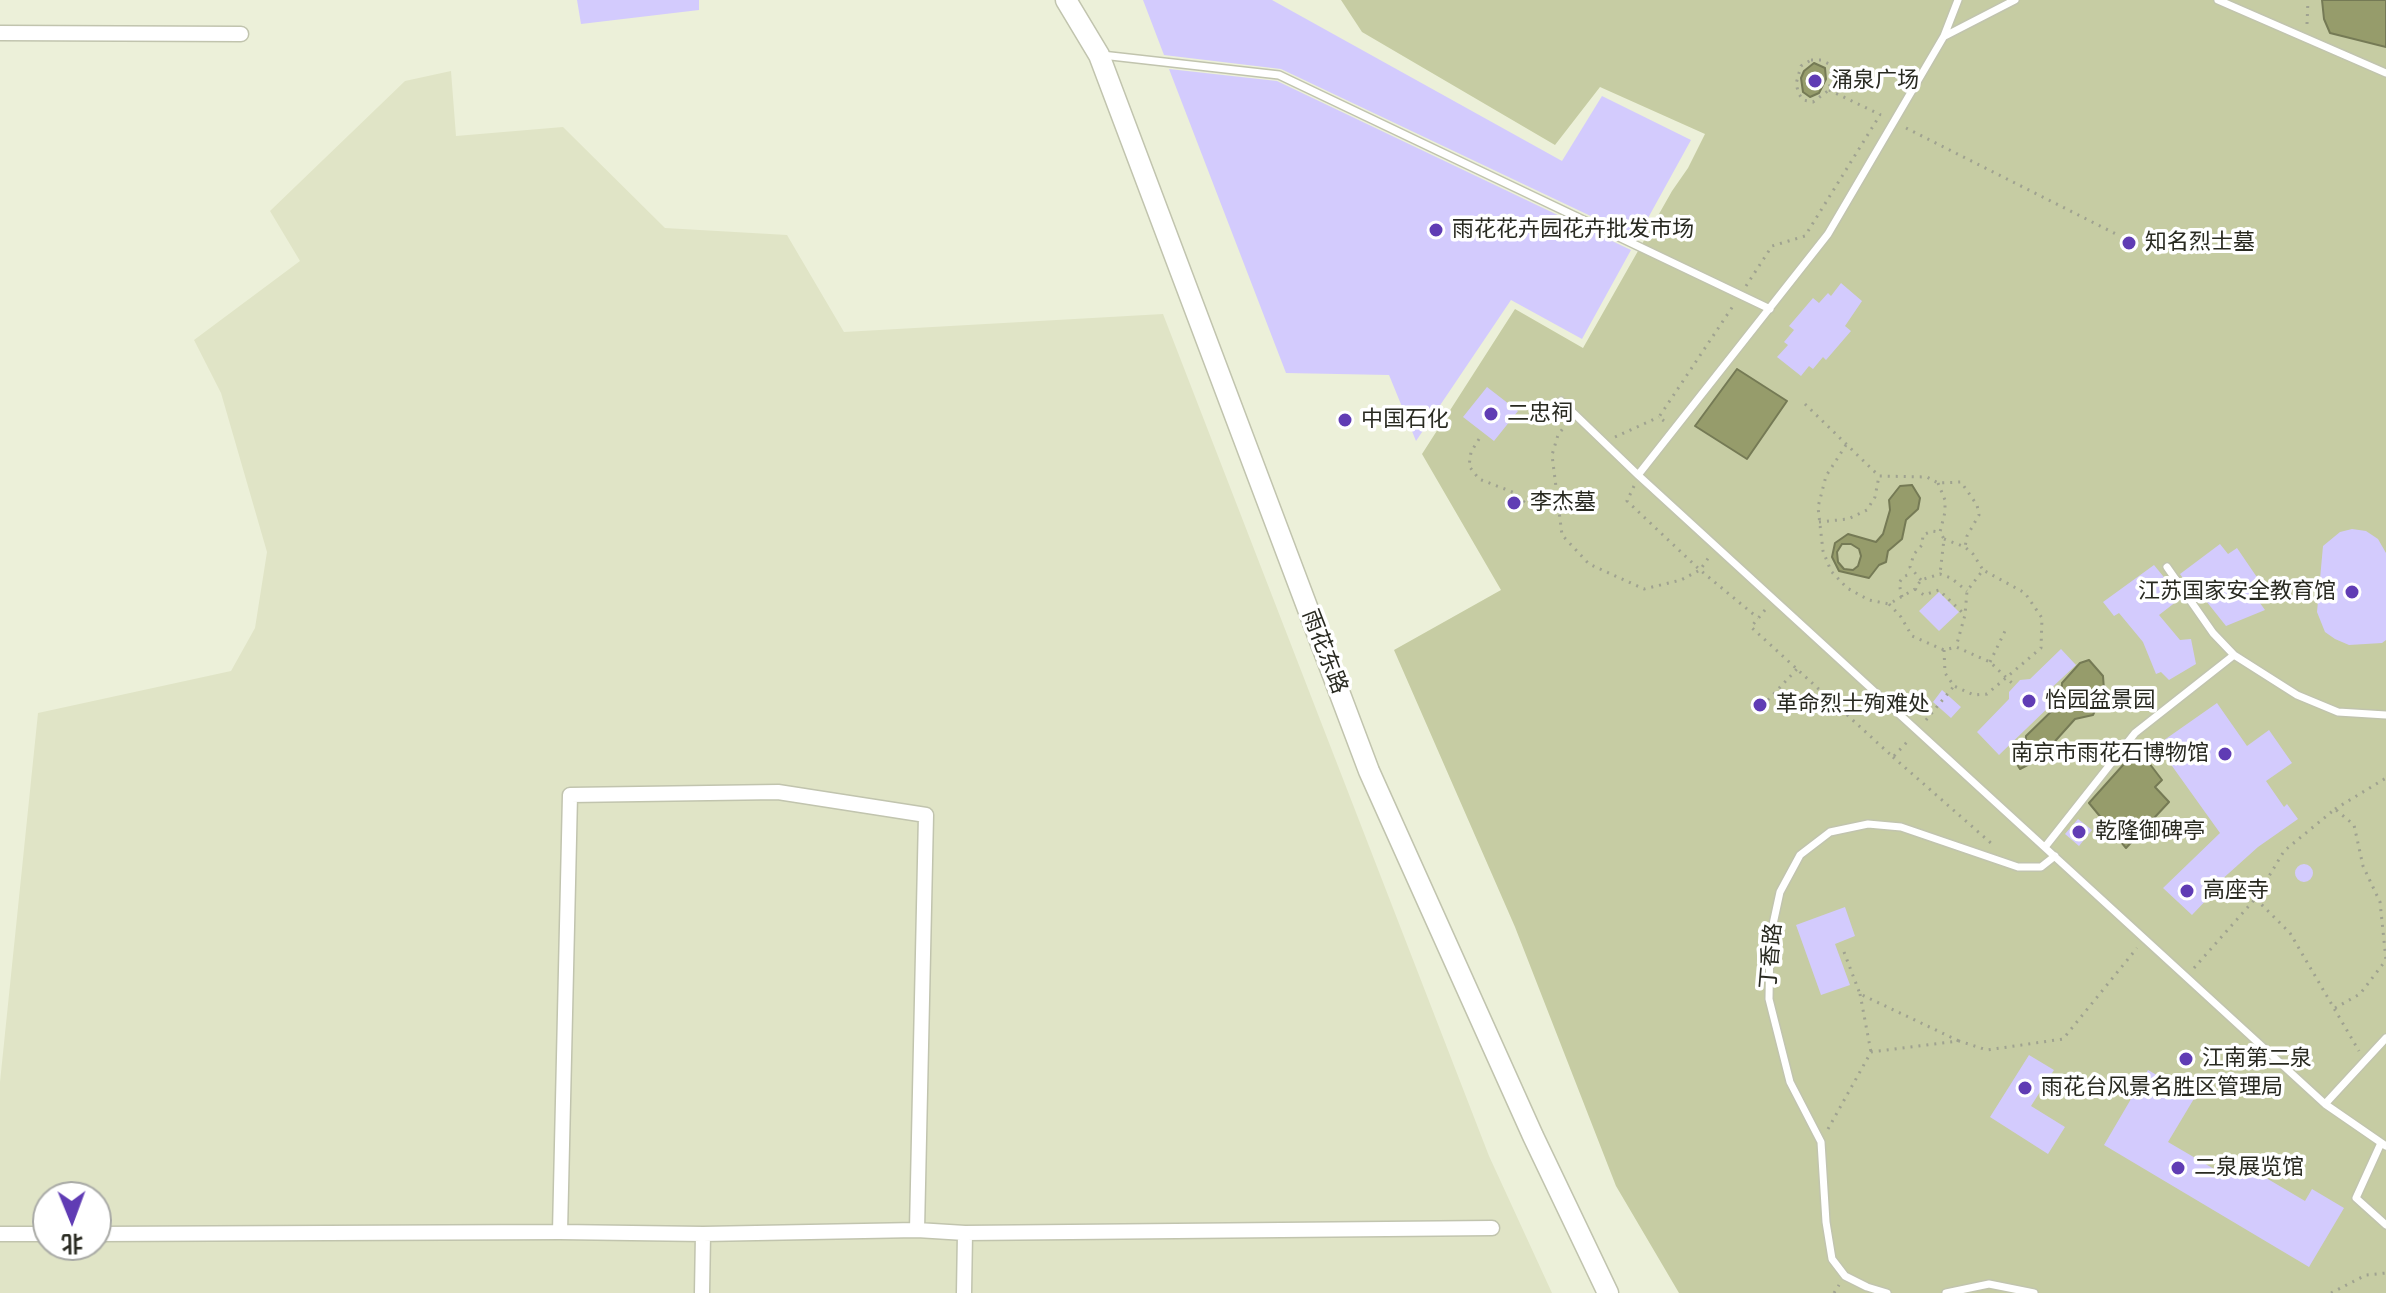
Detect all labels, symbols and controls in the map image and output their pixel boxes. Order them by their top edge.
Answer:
place label: 涌泉广场 [1831,68,1919,94]
marker: 涌泉广场 [1806,72,1824,90]
place label: 雨花花卉园花卉批发市场 [1452,217,1694,243]
marker: 雨花花卉园花卉批发市场 [1427,221,1445,239]
place label: 知名烈士墓 [2145,230,2255,256]
marker: 知名烈士墓 [2120,234,2138,252]
place label: 二忠祠 [1507,401,1573,427]
marker: 二忠祠 [1482,405,1500,423]
place label: 中国石化 [1361,407,1449,433]
marker: 中国石化 [1336,411,1354,429]
place label: 李杰墓 [1530,490,1596,516]
marker: 李杰墓 [1505,494,1523,512]
place label: 江苏国家安全教育馆 [2138,579,2336,605]
marker: 江苏国家安全教育馆 [2343,583,2361,601]
street label: 雨花东路 [1296,606,1352,698]
place label: 怡园盆景园 [2045,688,2155,714]
place label: 革命烈士殉难处 [1776,692,1930,718]
marker: 怡园盆景园 [2020,692,2038,710]
marker: 革命烈士殉难处 [1751,696,1769,714]
place label: 南京市雨花石博物馆 [2011,741,2209,767]
marker: 南京市雨花石博物馆 [2216,745,2234,763]
place label: 乾隆御碑亭 [2095,819,2205,845]
marker: 乾隆御碑亭 [2070,823,2088,841]
place label: 高座寺 [2203,878,2269,904]
marker: 高座寺 [2178,882,2196,900]
street label: 丁香路 [1756,922,1788,990]
place label: 江南第二泉 [2202,1046,2312,1072]
marker: 江南第二泉 [2177,1050,2195,1068]
place label: 雨花台风景名胜区管理局 [2041,1075,2283,1101]
marker: 雨花台风景名胜区管理局 [2016,1079,2034,1097]
place label: 二泉展览馆 [2194,1155,2304,1181]
marker: 二泉展览馆 [2169,1159,2187,1177]
north arrow [32,1181,112,1261]
text: 北 [61,1229,84,1258]

